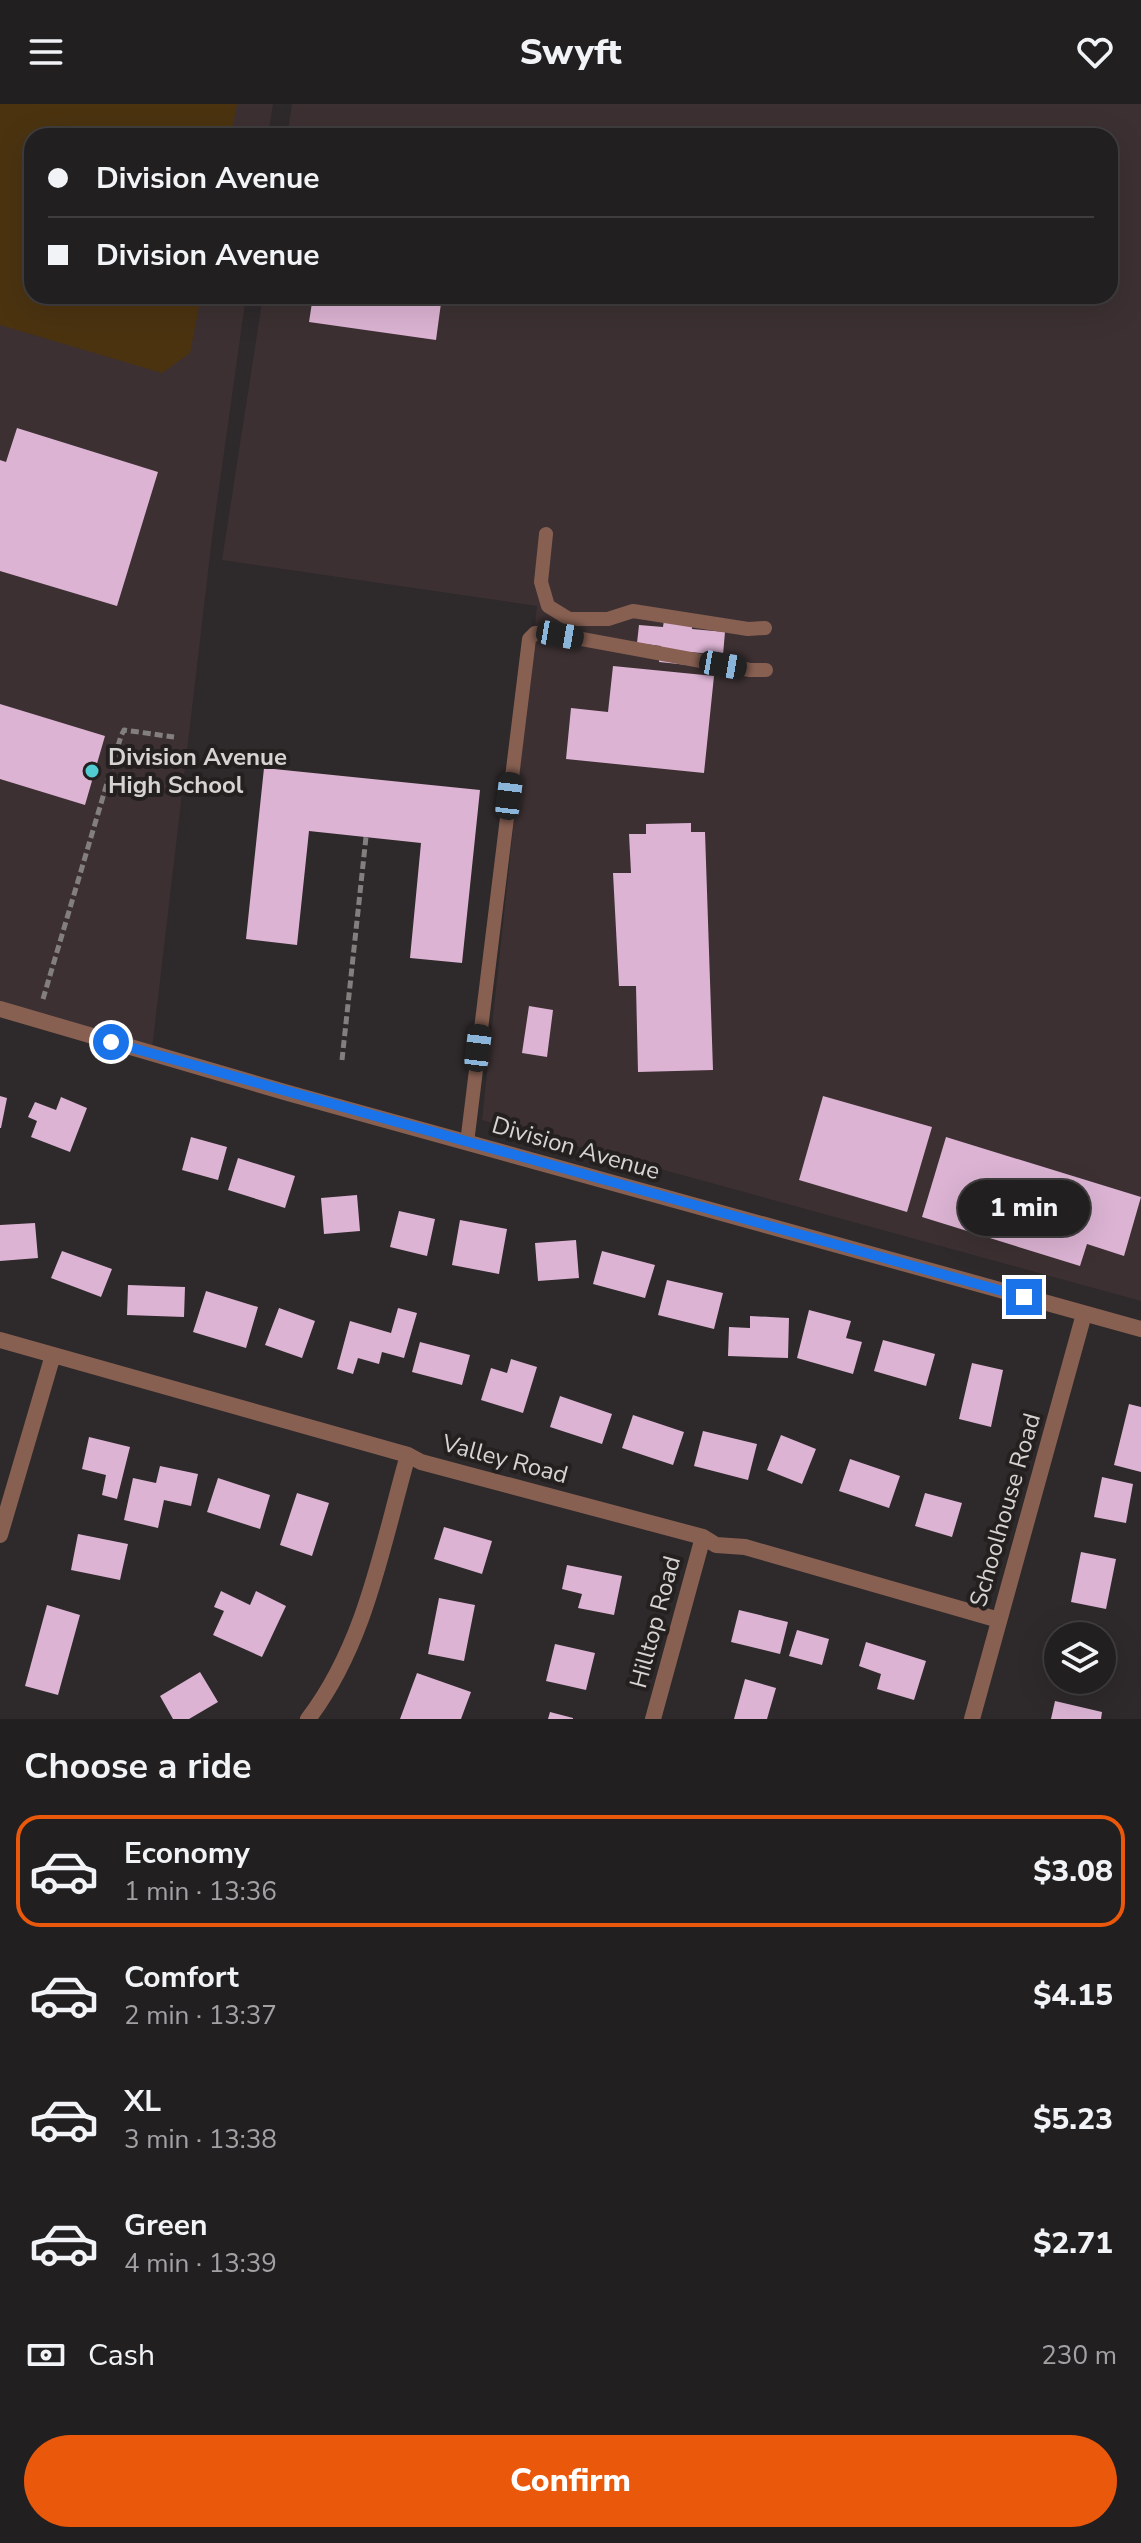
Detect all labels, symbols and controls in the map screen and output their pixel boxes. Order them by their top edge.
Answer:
text: Swyft [519,28,622,77]
icon: menu [24,30,68,74]
icon: heart [1073,30,1117,74]
text: Division Avenue [96,158,320,199]
text: Division Avenue [96,235,320,276]
car [534,619,586,651]
car [697,649,749,681]
place label: Division Avenue High School [108,741,287,801]
marker: Division Avenue High School [83,762,101,780]
car [494,771,524,821]
car [463,1023,493,1073]
route start [93,1024,129,1060]
street label: Division Avenue [488,1109,664,1187]
callout: 1 min [958,1181,1090,1237]
text: 1 min [990,1190,1058,1225]
route end [1006,1279,1042,1315]
street label: Schoolhouse Road [962,1409,1048,1611]
street label: Valley Road [438,1427,571,1491]
street label: Hilltop Road [622,1552,688,1692]
map controls [1044,1622,1116,1694]
button: layers [1044,1622,1116,1694]
text: Choose a ride [24,1742,252,1791]
text: Economy [124,1833,250,1874]
icon: car [28,1835,100,1907]
text: $3.08 [1033,1851,1113,1892]
text: 1 min · 13:36 [124,1874,277,1909]
text: Comfort [124,1957,239,1998]
icon: car [28,1959,100,2031]
text: $4.15 [1033,1975,1113,2016]
text: 2 min · 13:37 [124,1998,277,2033]
text: XL [124,2081,161,2122]
icon: car [28,2083,100,2155]
text: $5.23 [1033,2099,1113,2140]
text: 3 min · 13:38 [124,2122,277,2157]
text: Green [124,2205,208,2246]
icon: car [28,2207,100,2279]
text: $2.71 [1033,2223,1113,2264]
text: 4 min · 13:39 [124,2246,277,2281]
icon: cash [24,2333,68,2377]
text: Cash [88,2335,155,2376]
text: 230 m [1041,2338,1117,2373]
button: Confirm [24,2435,1117,2527]

